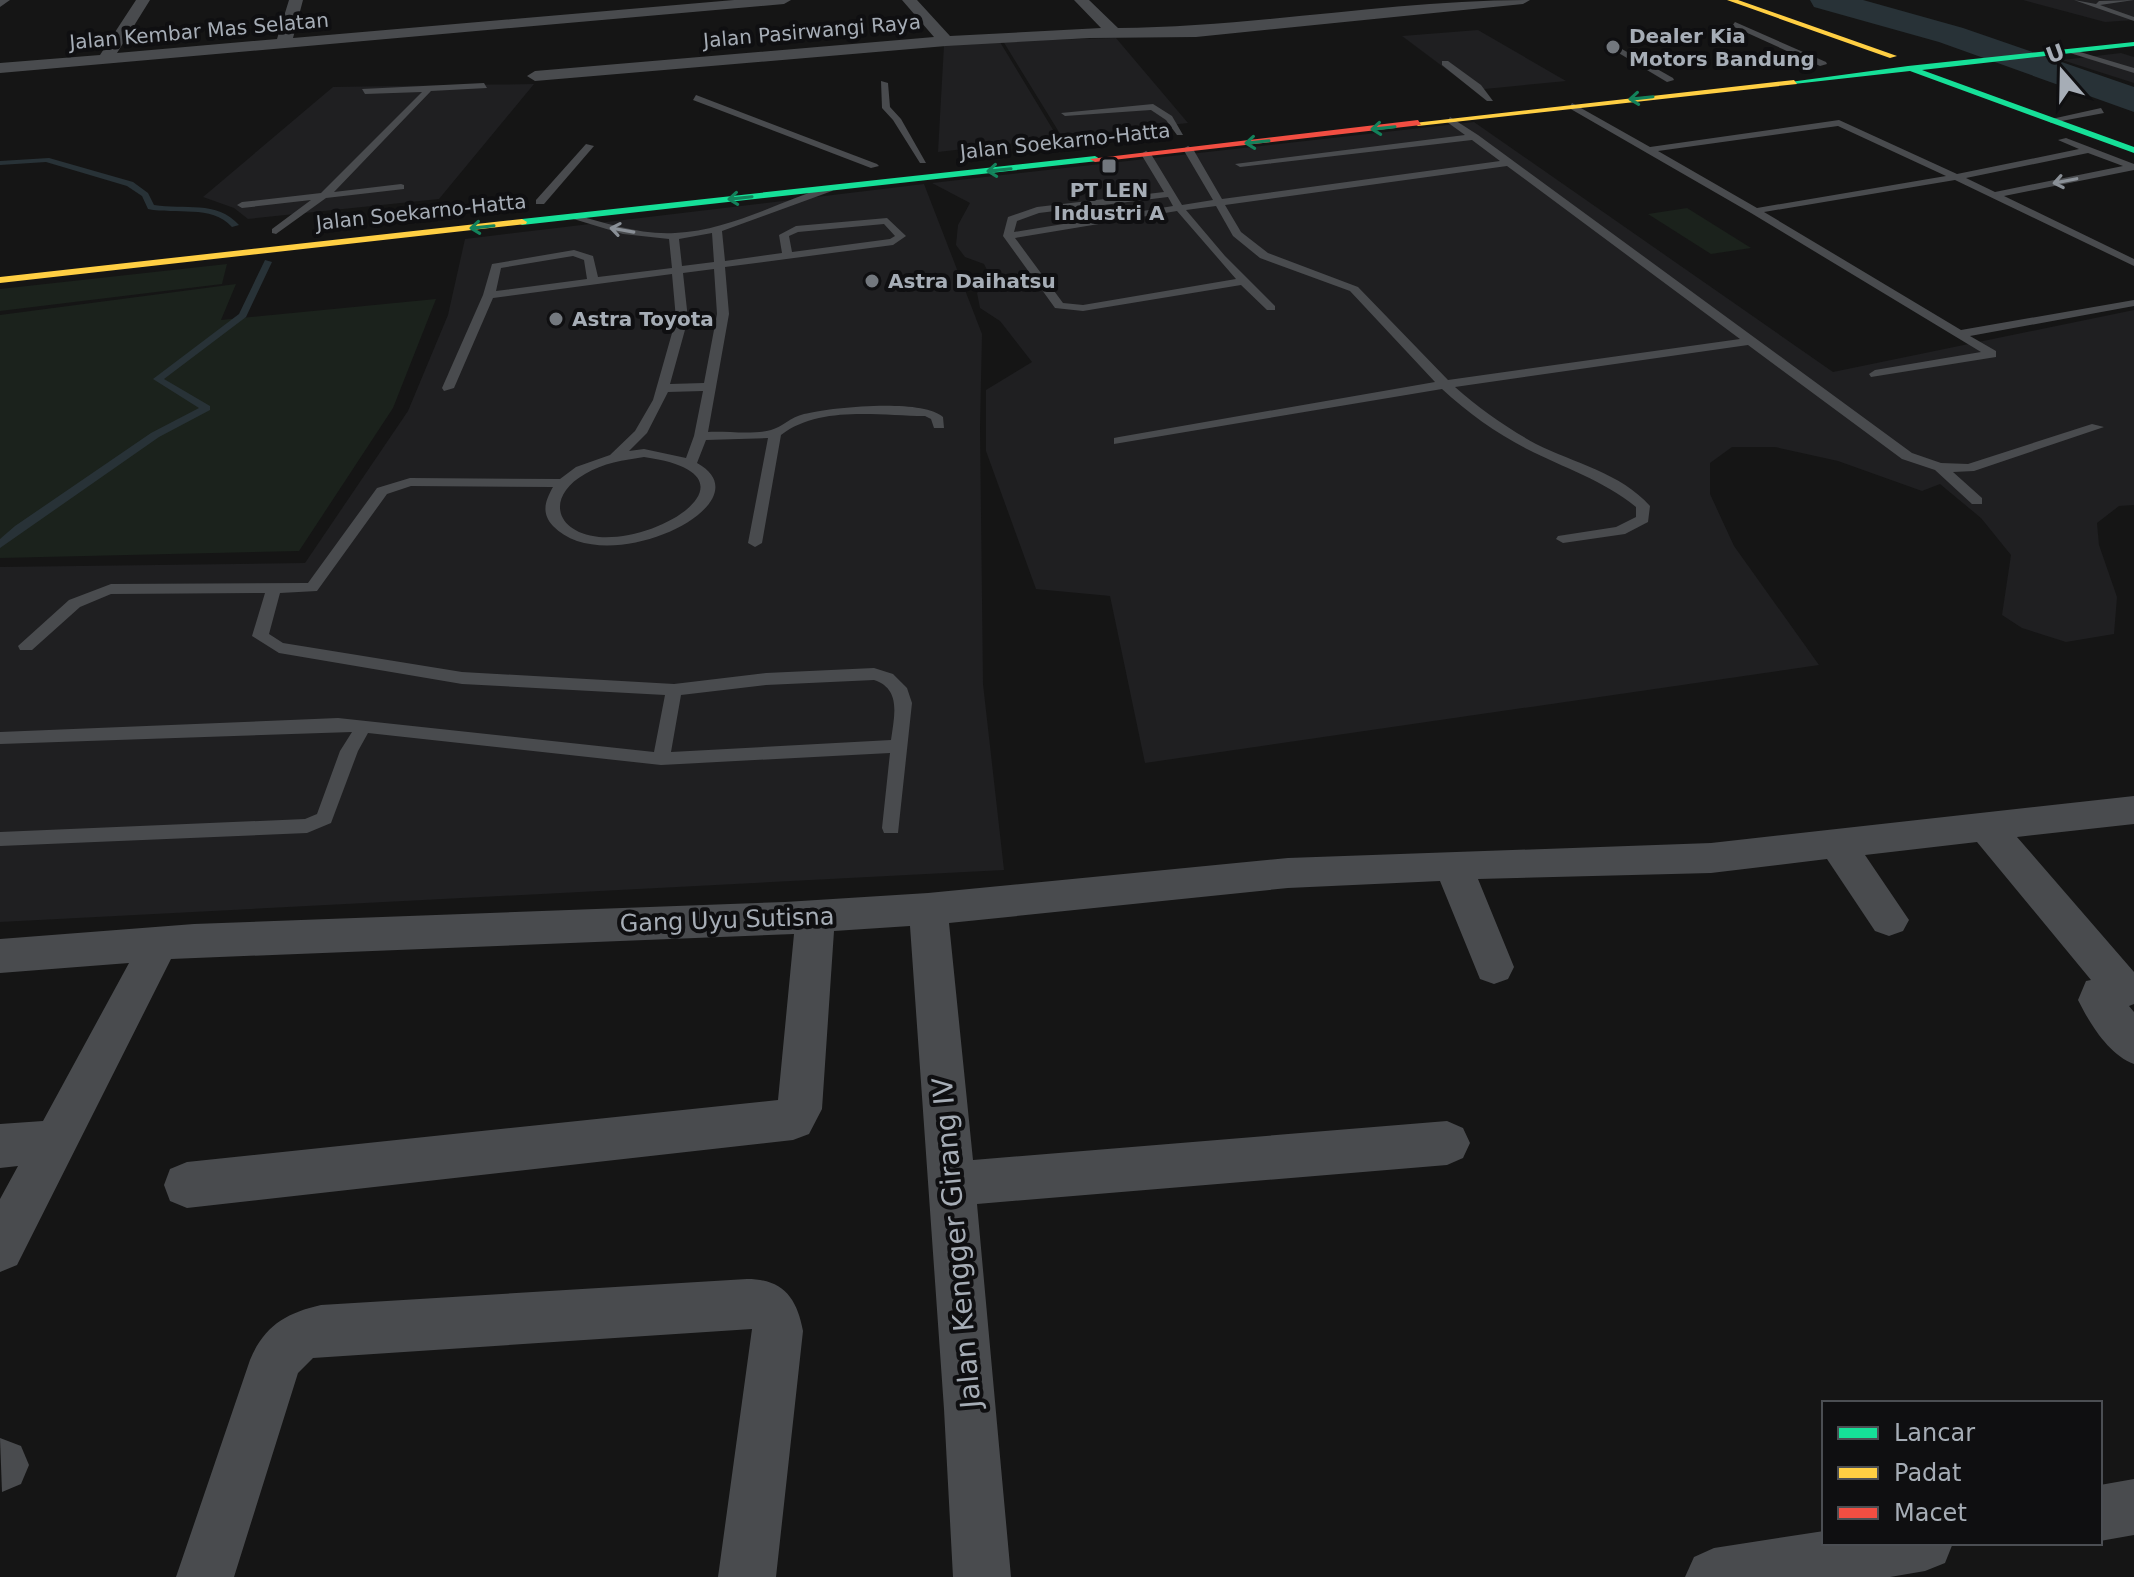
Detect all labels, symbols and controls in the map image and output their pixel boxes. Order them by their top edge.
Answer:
street label: Jalan Kembar Mas Selatan [66,8,330,54]
street label: Jalan Pasirwangi Raya [700,10,922,53]
place label: Dealer Kia Motors Bandung [1629,24,1815,71]
north arrow [2022,32,2102,112]
marker: Dealer Kia Motors Bandung [1604,38,1622,56]
text: U [2043,39,2068,68]
one-way arrow [1628,91,1655,106]
street label: Jalan Soekarno-Hatta [957,118,1171,164]
one-way arrow [1370,120,1397,135]
one-way arrow [1244,134,1271,149]
marker: PT LEN Industri A [1100,157,1118,175]
one-way arrow [986,163,1013,178]
one-way arrow [2052,174,2078,189]
place label: PT LEN Industri A [1054,178,1165,225]
street label: Jalan Soekarno-Hatta [313,189,527,235]
one-way arrow [728,191,754,206]
one-way arrow [469,220,496,235]
one-way arrow [609,221,635,236]
place label: Astra Daihatsu [888,269,1056,293]
marker: Astra Daihatsu [863,272,881,290]
place label: Astra Toyota [572,307,714,331]
marker: Astra Toyota [547,310,565,328]
street label: Gang Uyu Sutisna [619,902,835,938]
street label: Jalan Kengger Girang IV [926,1076,988,1412]
legend [1822,1401,2102,1545]
text: Lancar [1894,1419,1975,1447]
text: Padat [1894,1459,1961,1487]
text: Macet [1894,1499,1967,1527]

